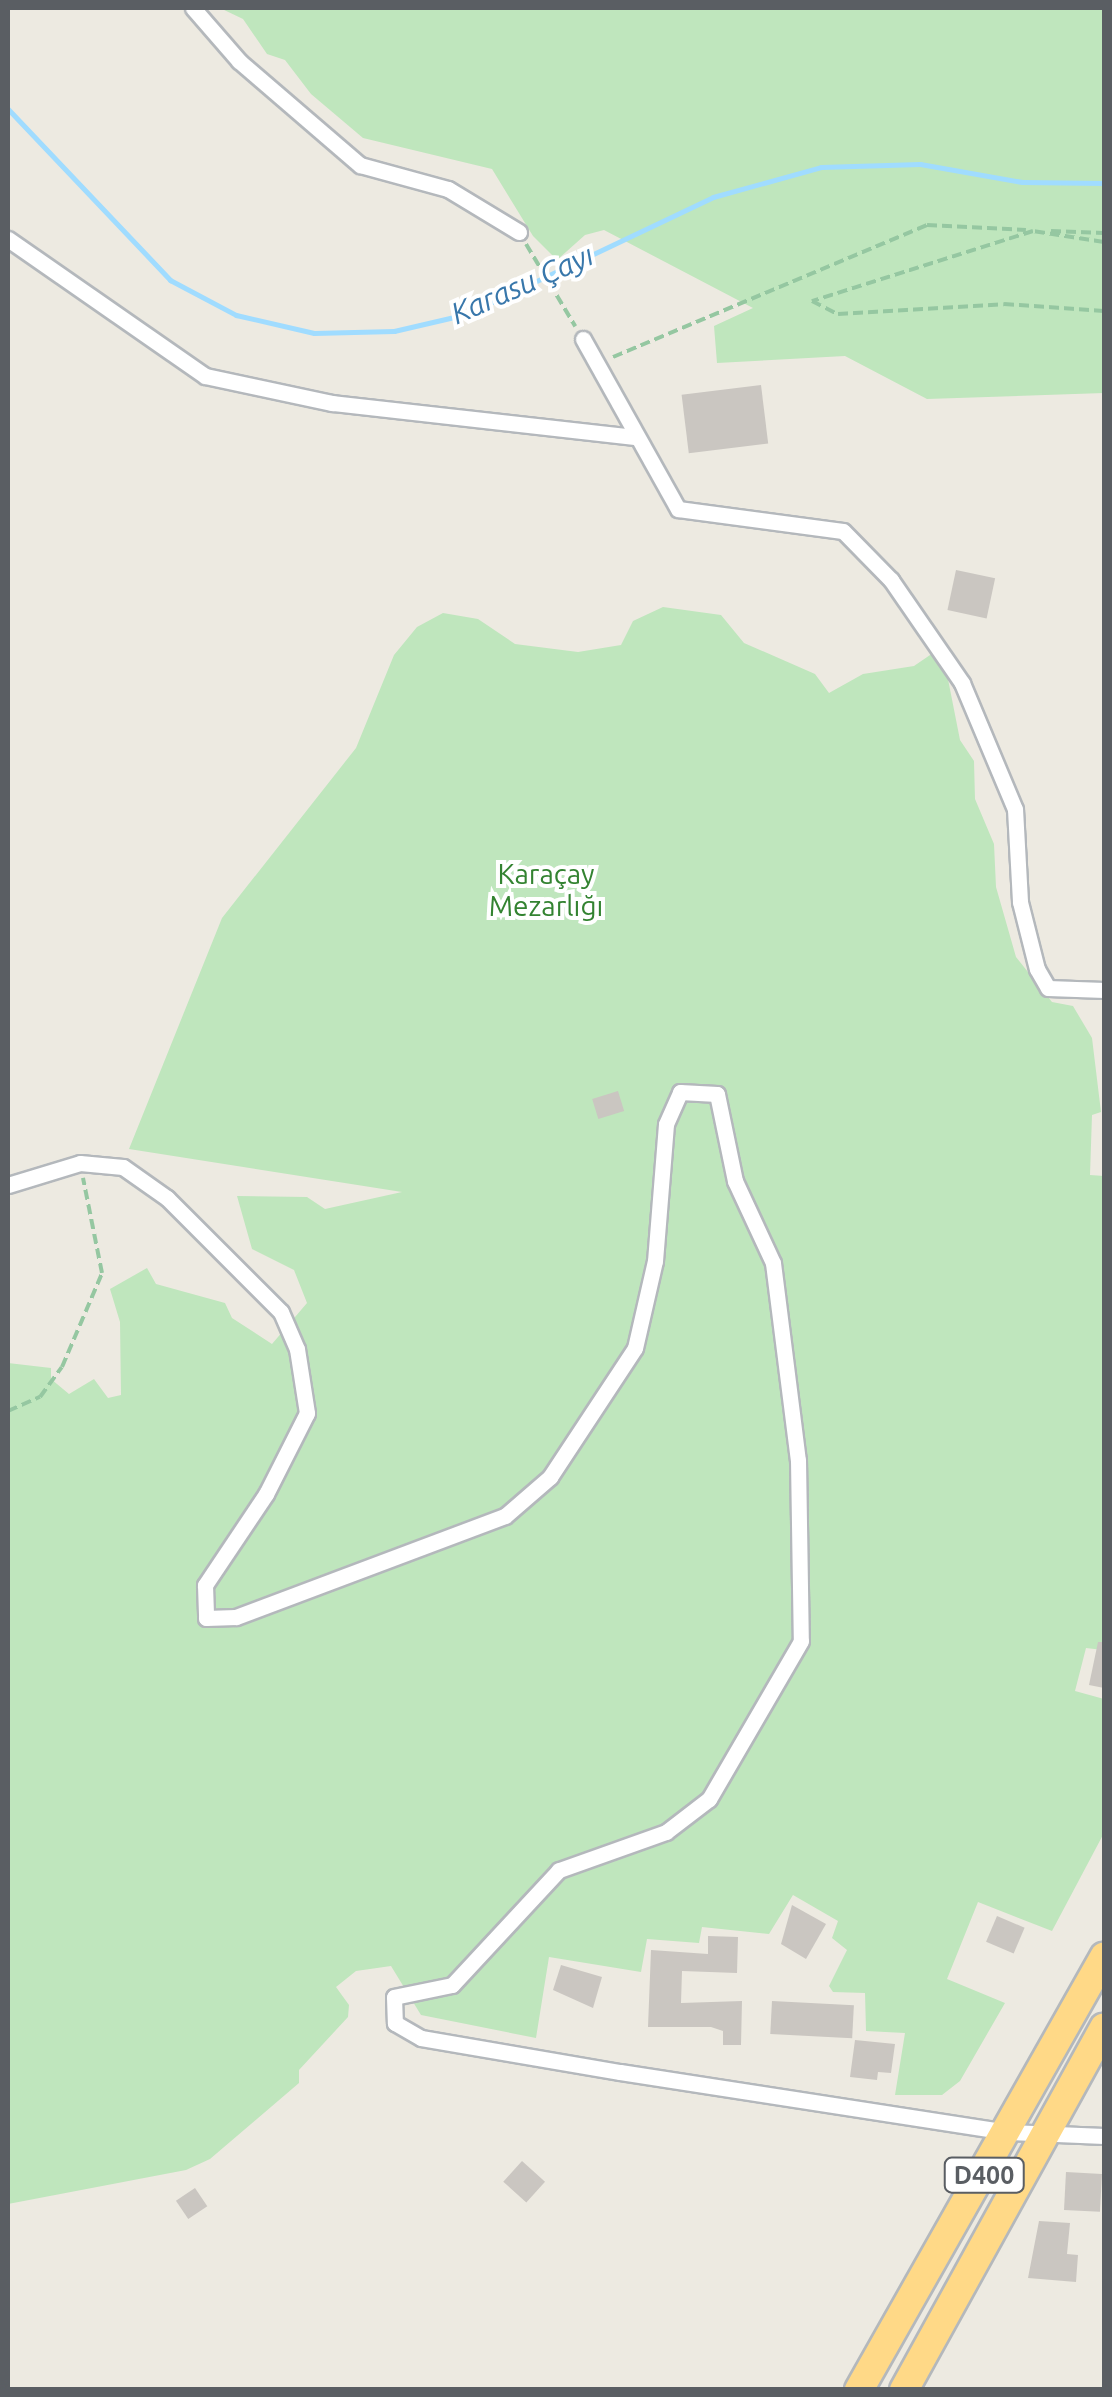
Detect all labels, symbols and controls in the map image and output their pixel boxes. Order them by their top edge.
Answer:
water label: Karasu Çayı [445,237,599,331]
park label: Karaçay Mezarlığı [489,857,603,923]
road number: D400 [942,2155,1026,2195]

